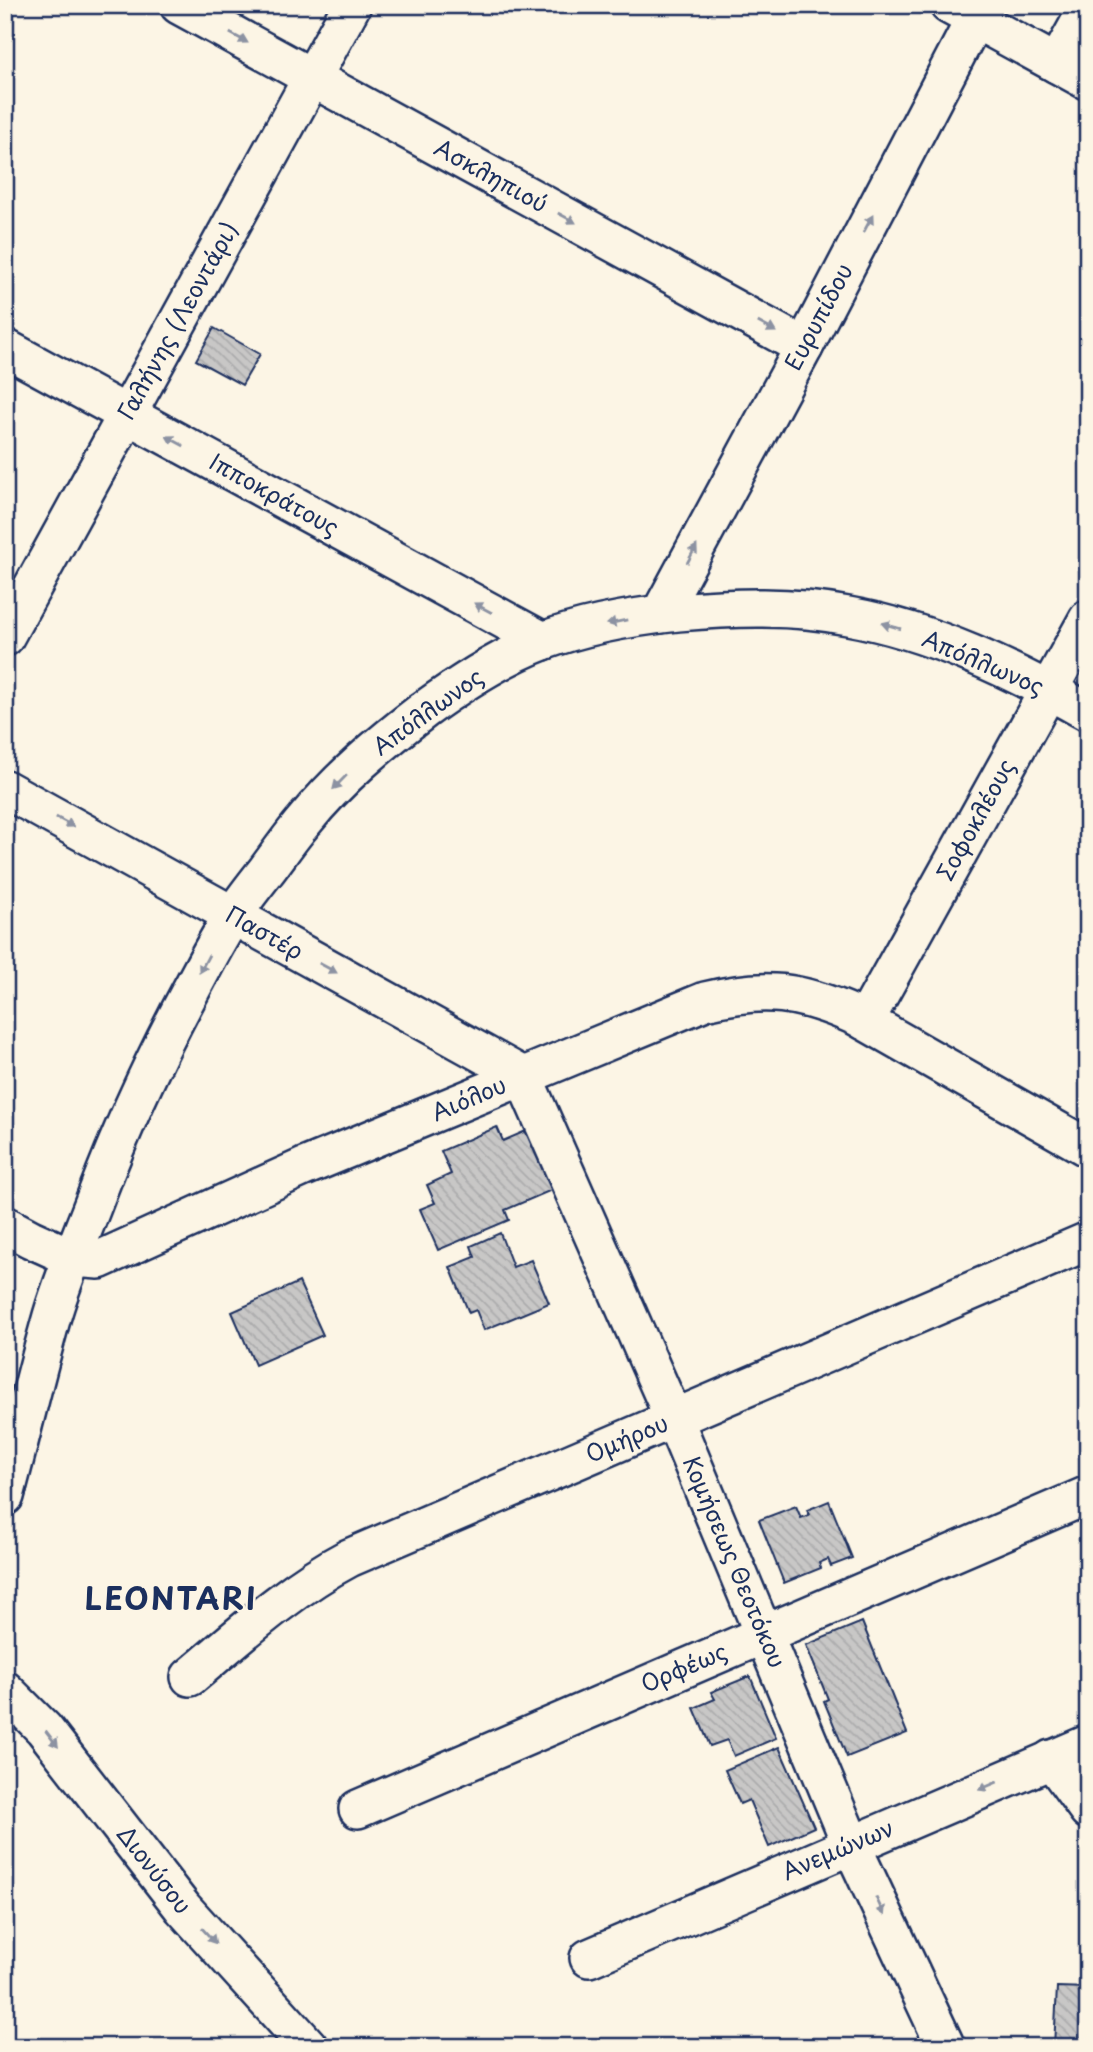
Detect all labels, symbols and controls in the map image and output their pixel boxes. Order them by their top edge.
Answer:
one-way arrow [229,32,248,44]
street label: Ασκληπιού [429,129,555,220]
one-way arrow [557,212,577,224]
one-way arrow [862,213,874,233]
street label: Γαλήνης (Λεοντάρι) [108,215,246,426]
street label: Ευρυπίδου [775,256,861,376]
one-way arrow [757,321,776,333]
one-way arrow [166,435,185,447]
street label: Ιπποκράτους [203,444,346,544]
one-way arrow [686,544,698,564]
one-way arrow [473,602,492,614]
one-way arrow [606,617,628,628]
street label: Απόλλωνος [917,620,1050,703]
one-way arrow [880,621,901,631]
street label: Απόλλωνος [365,659,490,763]
street label: Σοφοκλέους [927,752,1023,886]
one-way arrow [331,774,348,791]
one-way arrow [55,817,75,828]
street label: Παστέρ [219,896,310,968]
one-way arrow [199,954,210,974]
one-way arrow [318,963,338,974]
street label: Αιόλου [426,1066,511,1129]
street label: Ομήρου [580,1405,673,1471]
street label: Κομήσεως Θεοτόκου [675,1450,796,1673]
district label: LEONTARI [85,1575,257,1620]
street label: Ορφέως [635,1633,732,1700]
one-way arrow [45,1730,59,1748]
one-way arrow [978,1781,999,1792]
street label: Ανεμώνων [776,1809,899,1888]
street label: Διονύσου [109,1817,201,1921]
one-way arrow [874,1896,886,1916]
one-way arrow [200,1927,216,1944]

